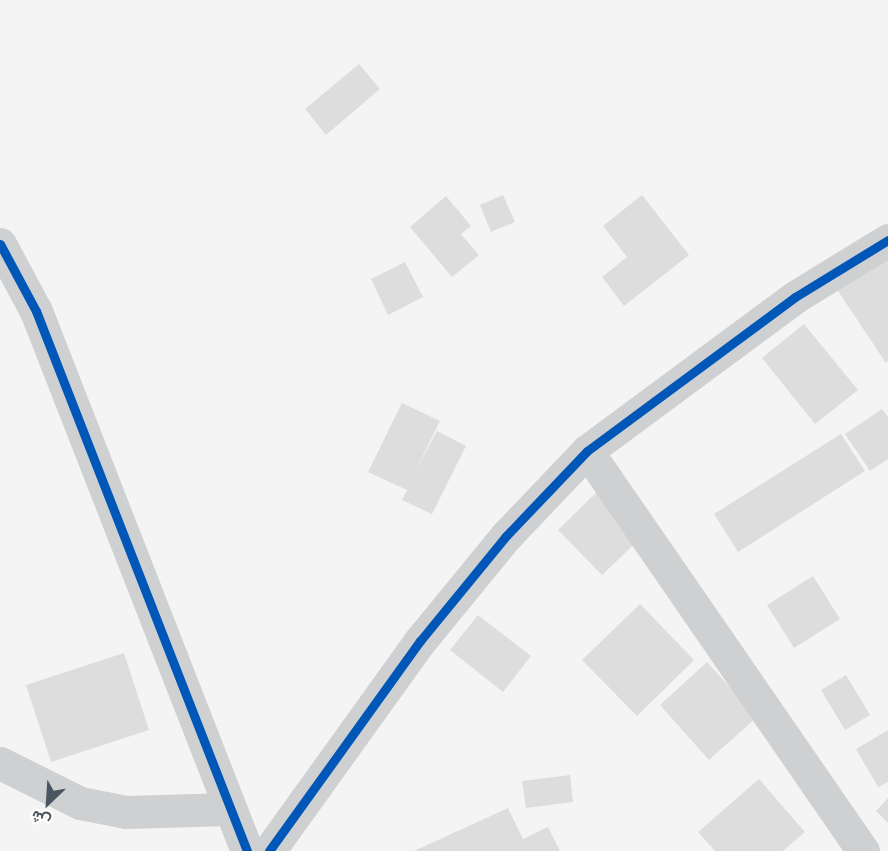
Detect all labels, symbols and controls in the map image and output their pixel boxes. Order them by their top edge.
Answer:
north arrow [18,773,78,833]
text: ش [27,806,53,832]

